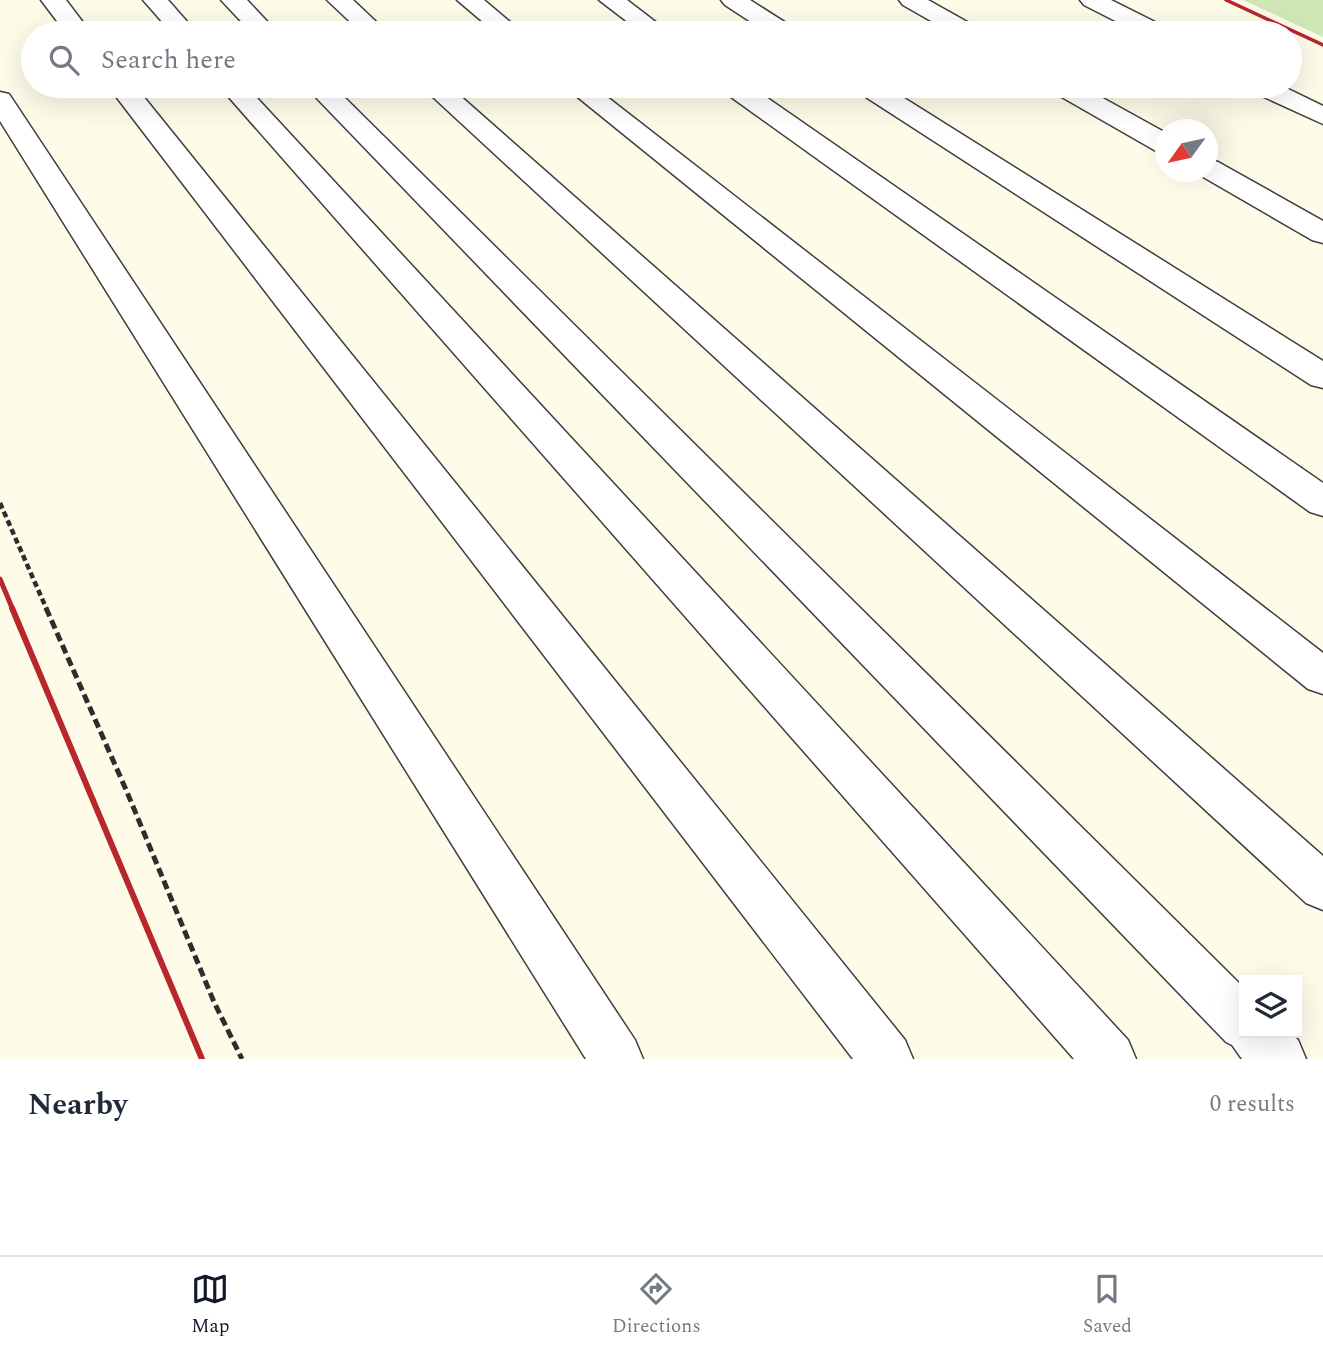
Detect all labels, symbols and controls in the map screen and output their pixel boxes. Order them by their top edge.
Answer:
search box [21,21,1302,98]
text: Search here [101,40,236,80]
icon: search [45,41,83,79]
north arrow [1155,119,1218,182]
map controls [1239,975,1302,1038]
button: layers [1239,975,1302,1038]
text: Nearby [28,1082,127,1128]
text: 0 results [1210,1087,1295,1122]
tab: Map [191,1270,230,1341]
tab: Directions [612,1270,701,1341]
tab: Saved [1083,1270,1132,1341]

